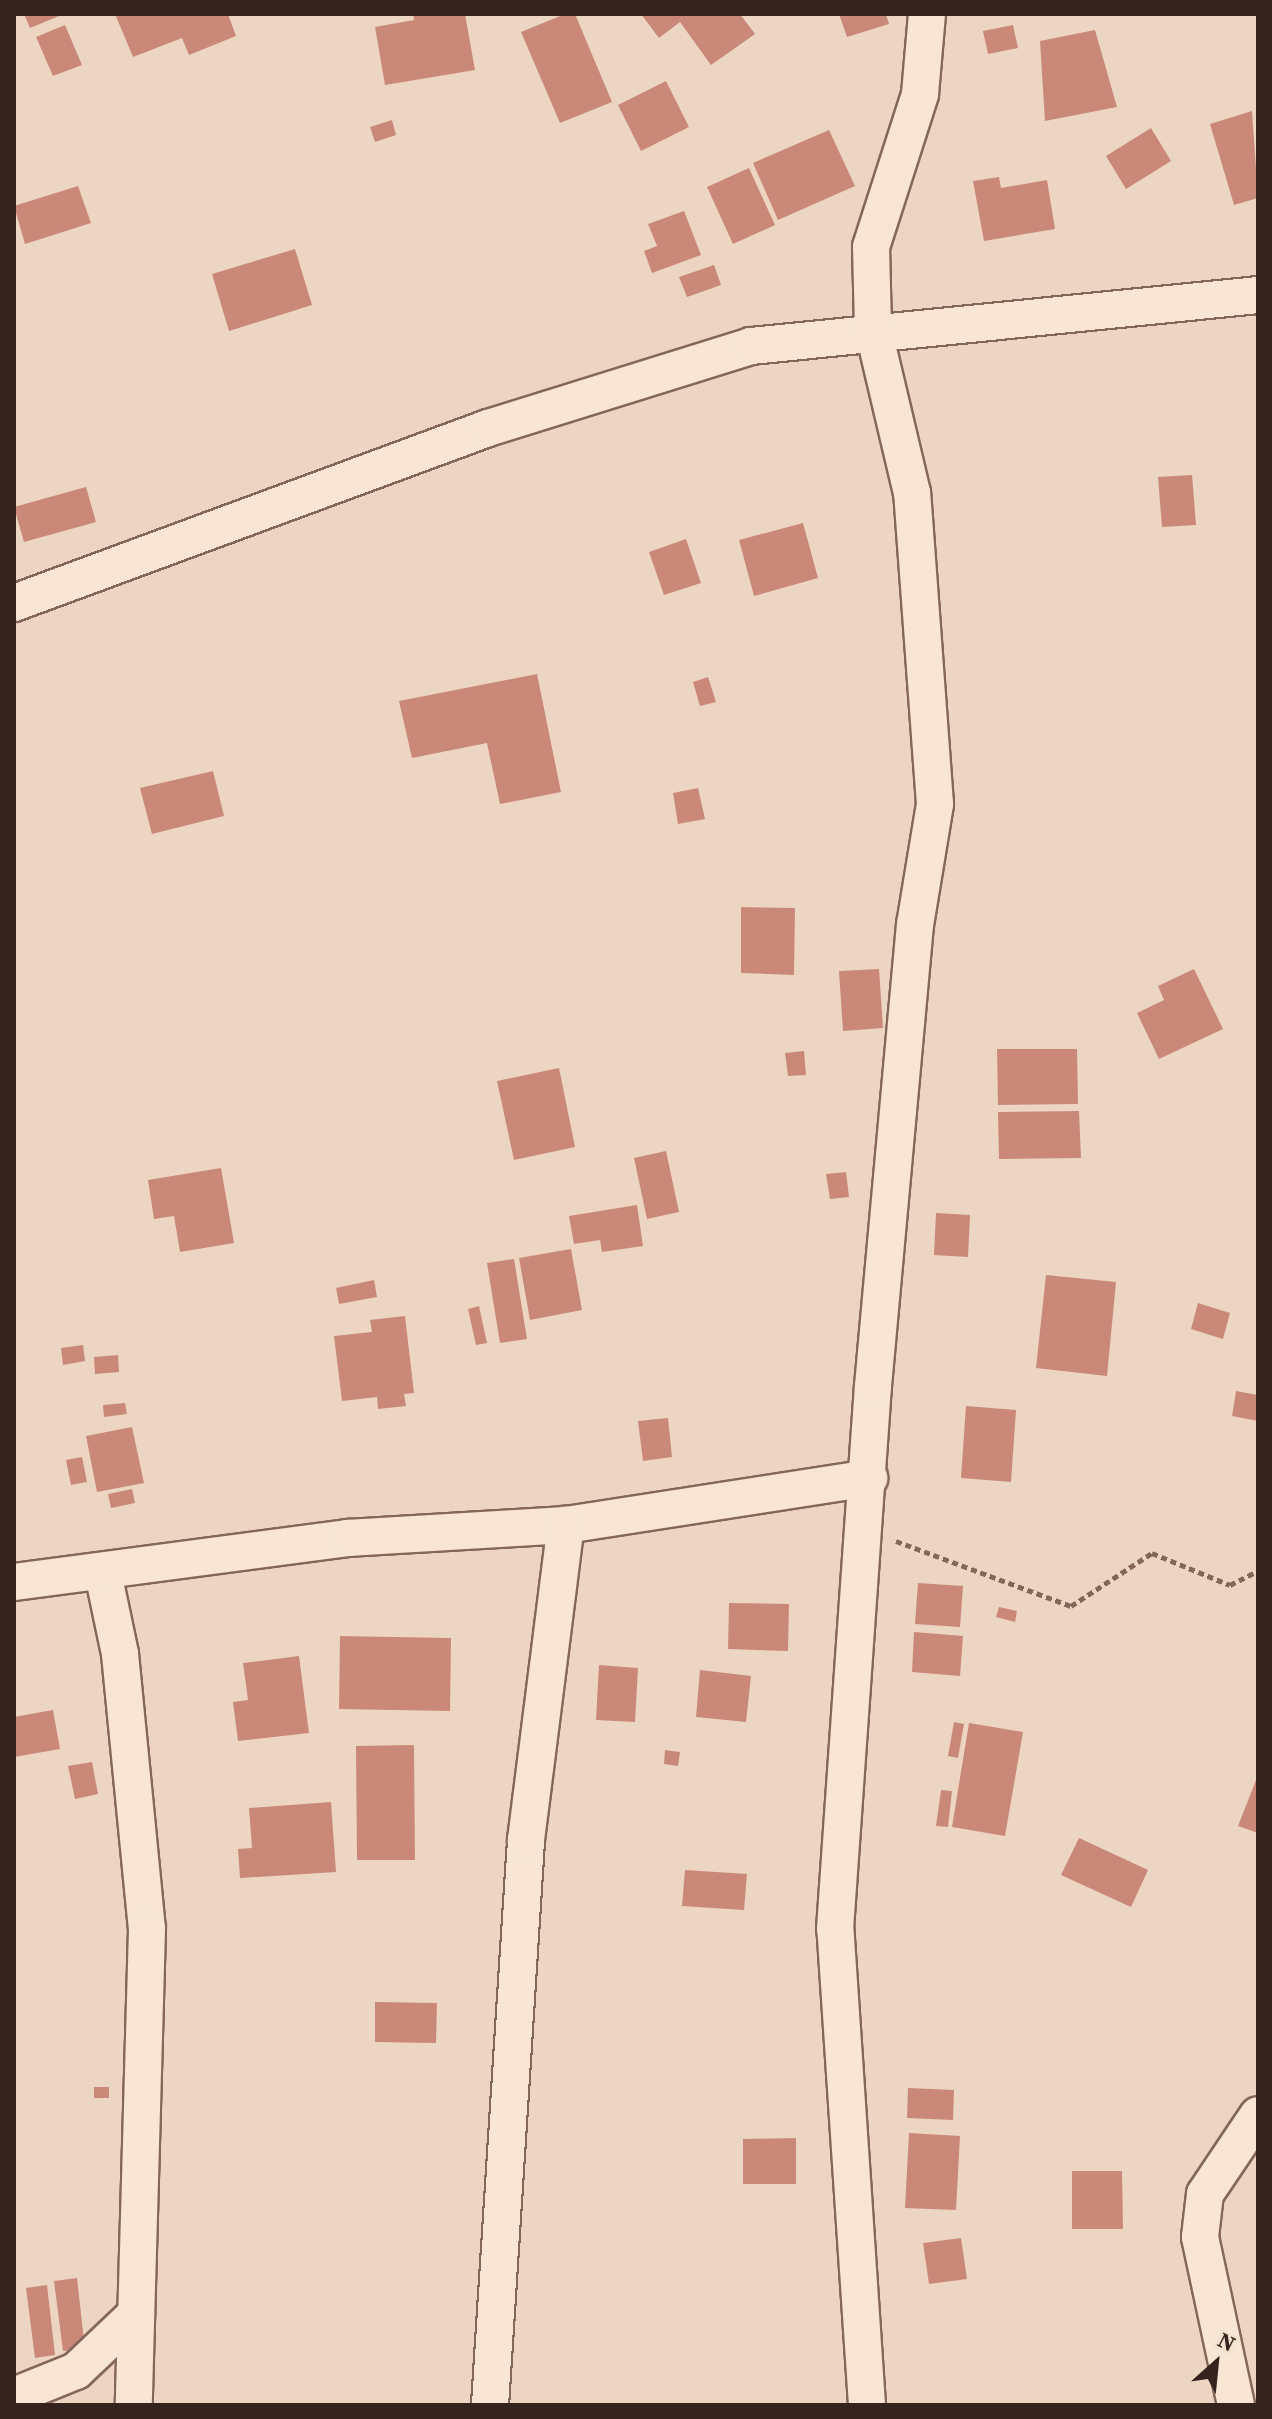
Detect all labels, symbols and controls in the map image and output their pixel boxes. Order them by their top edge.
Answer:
north arrow [1176,2323,1256,2403]
text: N [1213,2325,1241,2359]

